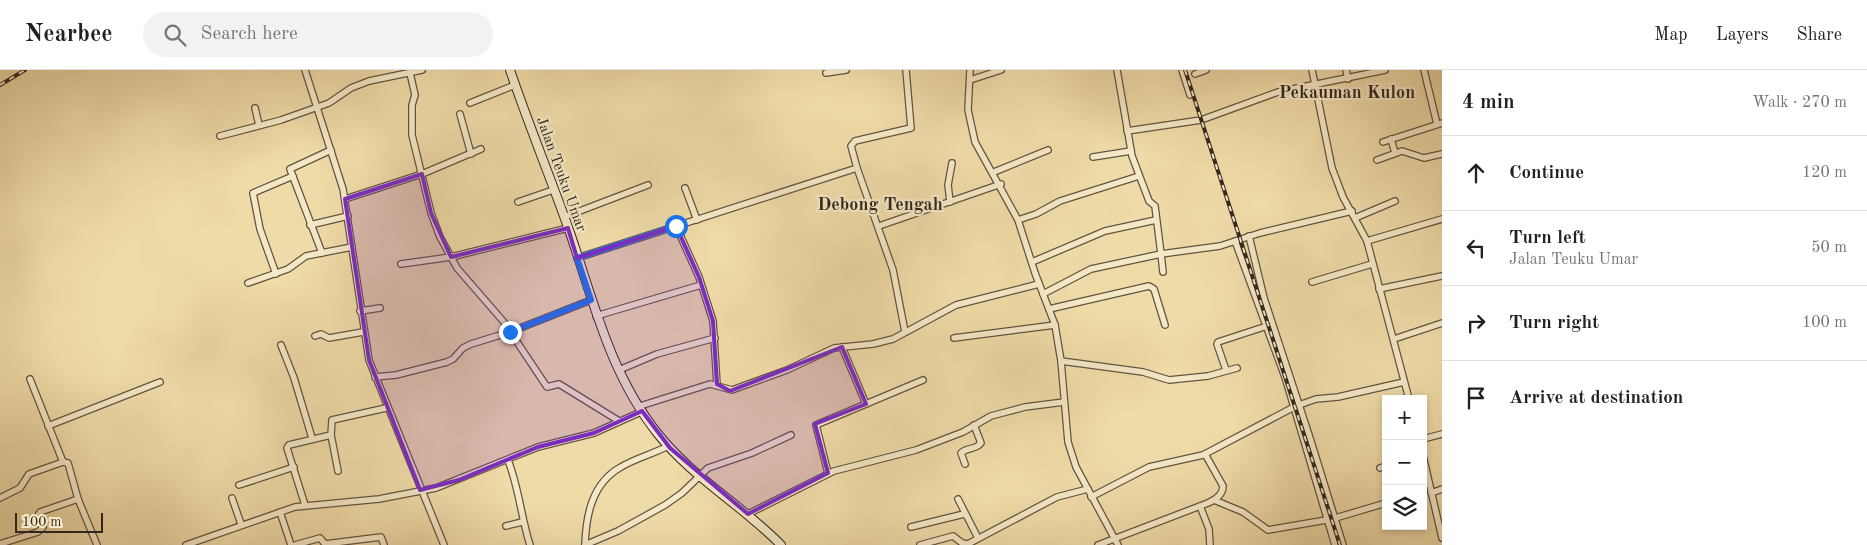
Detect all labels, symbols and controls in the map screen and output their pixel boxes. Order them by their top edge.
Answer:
search box [143,12,493,57]
icon: search [161,21,189,49]
text: Nearbee [25,23,113,47]
text: Search here [201,25,298,44]
text: Map [1654,26,1688,44]
text: Layers [1716,26,1768,44]
text: Share [1796,26,1842,44]
district label: Pekauman Kulon [1279,84,1415,102]
text: 4 min [1462,92,1515,113]
text: Walk · 270 m [1752,95,1847,111]
street label: Jalan Teuku Umar [533,115,588,234]
icon: ahead [1462,159,1490,187]
text: Continue [1509,164,1584,183]
text: 120 m [1802,165,1847,181]
district label: Debong Tengah [817,196,943,214]
route start [665,215,688,238]
text: Turn left [1509,229,1586,248]
icon: left [1462,234,1490,262]
text: 50 m [1811,240,1847,256]
text: Jalan Teuku Umar [1509,252,1638,268]
icon: right [1462,309,1490,337]
text: Turn right [1509,314,1599,333]
text: 100 m [1802,315,1847,331]
route end [499,321,522,344]
icon: arrive [1462,384,1490,412]
text: Arrive at destination [1509,389,1683,408]
map controls [1382,395,1427,530]
button: + [1382,395,1427,440]
button: − [1382,440,1427,485]
button: layers [1382,485,1427,530]
scale bar [15,510,102,533]
text: 100 m [22,515,61,529]

